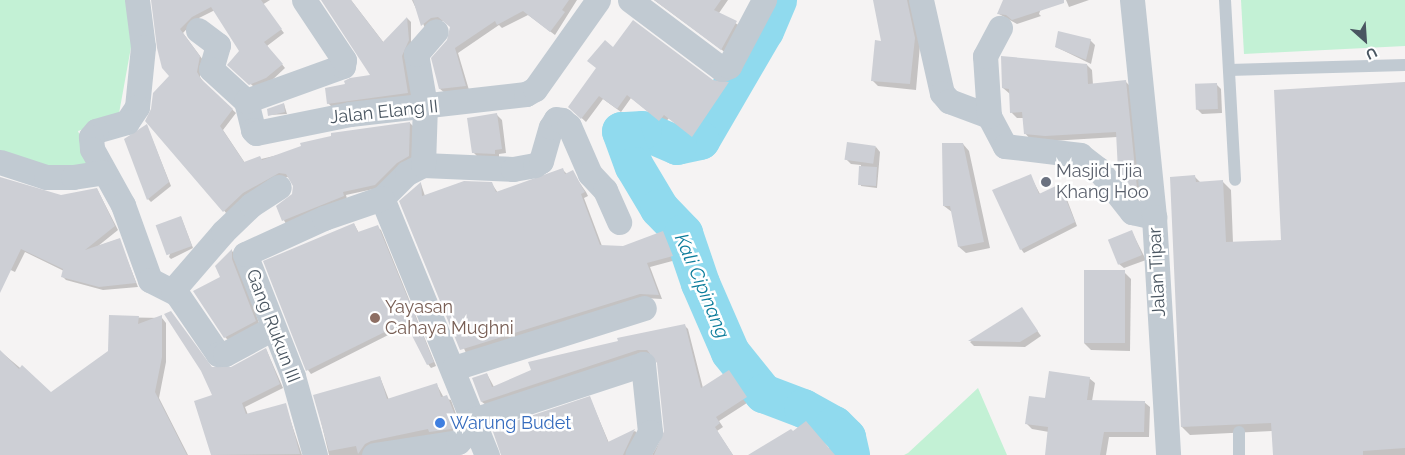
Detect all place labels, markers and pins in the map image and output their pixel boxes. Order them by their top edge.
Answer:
place label: Masjid Tjia Khang Hoo [1056,161,1149,203]
marker: Masjid Tjia Khang Hoo [1040,176,1052,188]
place label: Yayasan Cahaya Mughni [385,297,514,340]
marker: Yayasan Cahaya Mughni [369,312,381,324]
place label: Warung Budet [450,412,571,434]
marker: Warung Budet [434,417,446,429]

